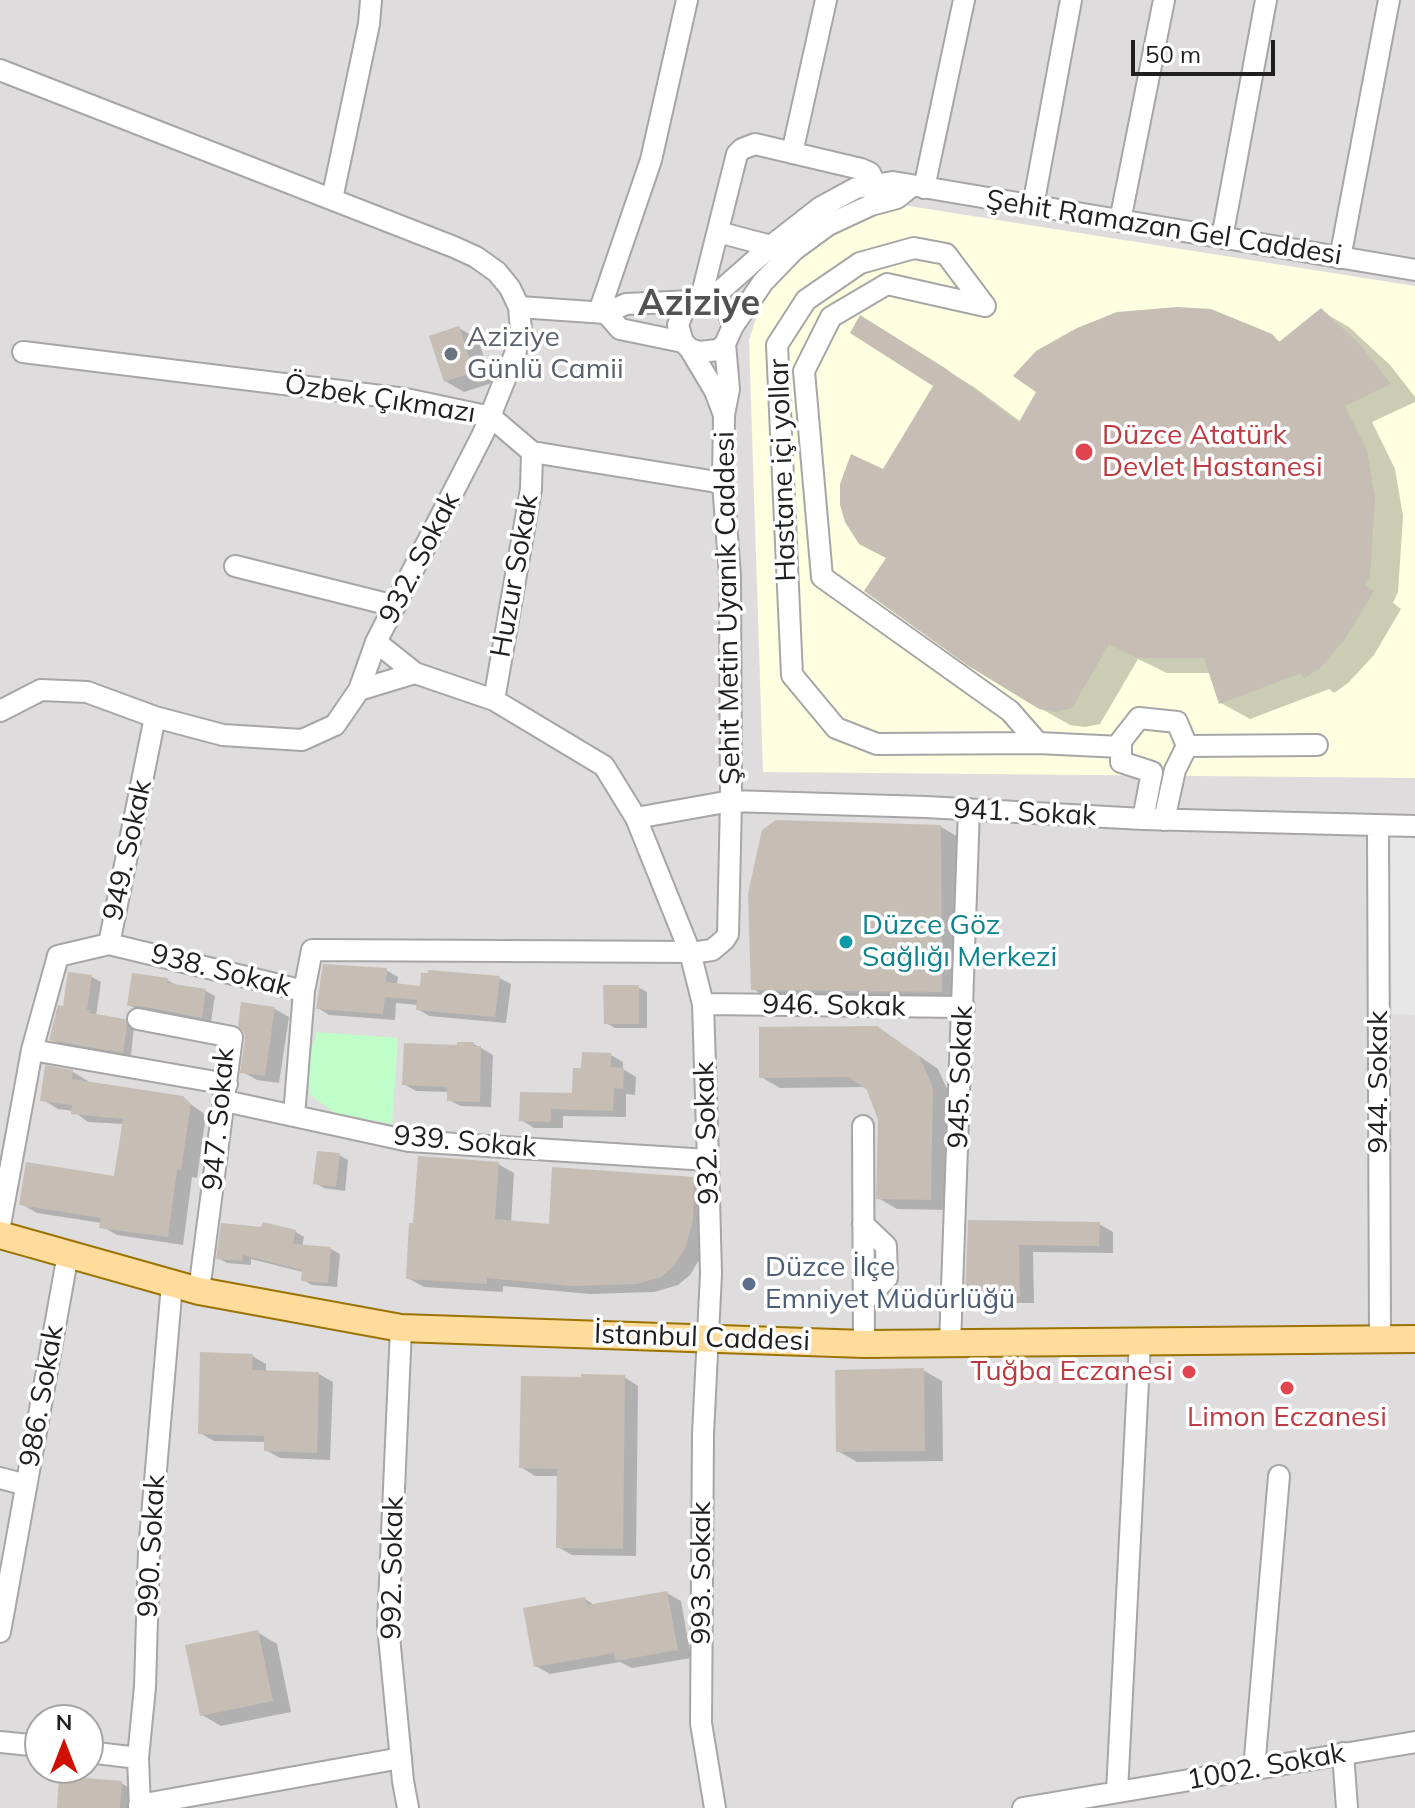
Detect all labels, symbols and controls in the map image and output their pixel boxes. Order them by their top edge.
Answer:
scale bar [1135,24,1279,74]
text: 50 m [1145,39,1201,69]
street label: Şehit Ramazan Gel Caddesi [984,183,1344,273]
district label: Aziziye [638,282,760,326]
place label: Aziziye Günlü Camii [467,321,624,387]
marker: Aziziye Günlü Camii [442,345,460,363]
street label: Hastane içi yollar [762,358,804,582]
street label: Özbek Çıkmazı [282,367,478,431]
place label: Düzce Atatürk Devlet Hastanesi [1102,419,1323,485]
street label: Şehit Metin Uyanık Caddesi [708,431,748,785]
marker: Düzce Atatürk Devlet Hastanesi [1073,441,1095,463]
street label: 932. Sokak [373,487,467,629]
street label: Huzur Sokak [484,492,546,660]
street label: 949. Sokak [97,777,159,923]
street label: 941. Sokak [953,792,1097,834]
place label: Düzce Göz Sağlığı Merkezi [862,909,1057,975]
marker: Düzce Göz Sağlığı Merkezi [837,933,855,951]
street label: 938. Sokak [148,937,294,1005]
street label: 946. Sokak [762,988,906,1024]
street label: 945. Sokak [942,1005,980,1149]
street label: 944. Sokak [1362,1010,1396,1154]
street label: 947. Sokak [196,1046,242,1192]
street label: 932. Sokak [688,1061,726,1205]
street label: 939. Sokak [392,1119,538,1165]
place label: Düzce İlçe Emniyet Müdürlüğü [765,1251,1015,1317]
marker: Düzce İlçe Emniyet Müdürlüğü [740,1275,758,1293]
street label: İstanbul Caddesi [594,1317,810,1359]
street label: 986. Sokak [13,1323,71,1469]
place label: Tuğba Eczanesi [971,1355,1173,1389]
marker: Tuğba Eczanesi [1180,1363,1198,1381]
marker: Limon Eczanesi [1278,1379,1296,1397]
place label: Limon Eczanesi [1187,1401,1387,1435]
street label: 990. Sokak [131,1474,173,1618]
street label: 992. Sokak [375,1496,411,1640]
street label: 993. Sokak [685,1501,719,1645]
north arrow [24,1704,104,1784]
text: N [56,1708,72,1736]
street label: 1002. Sokak [1184,1737,1348,1797]

